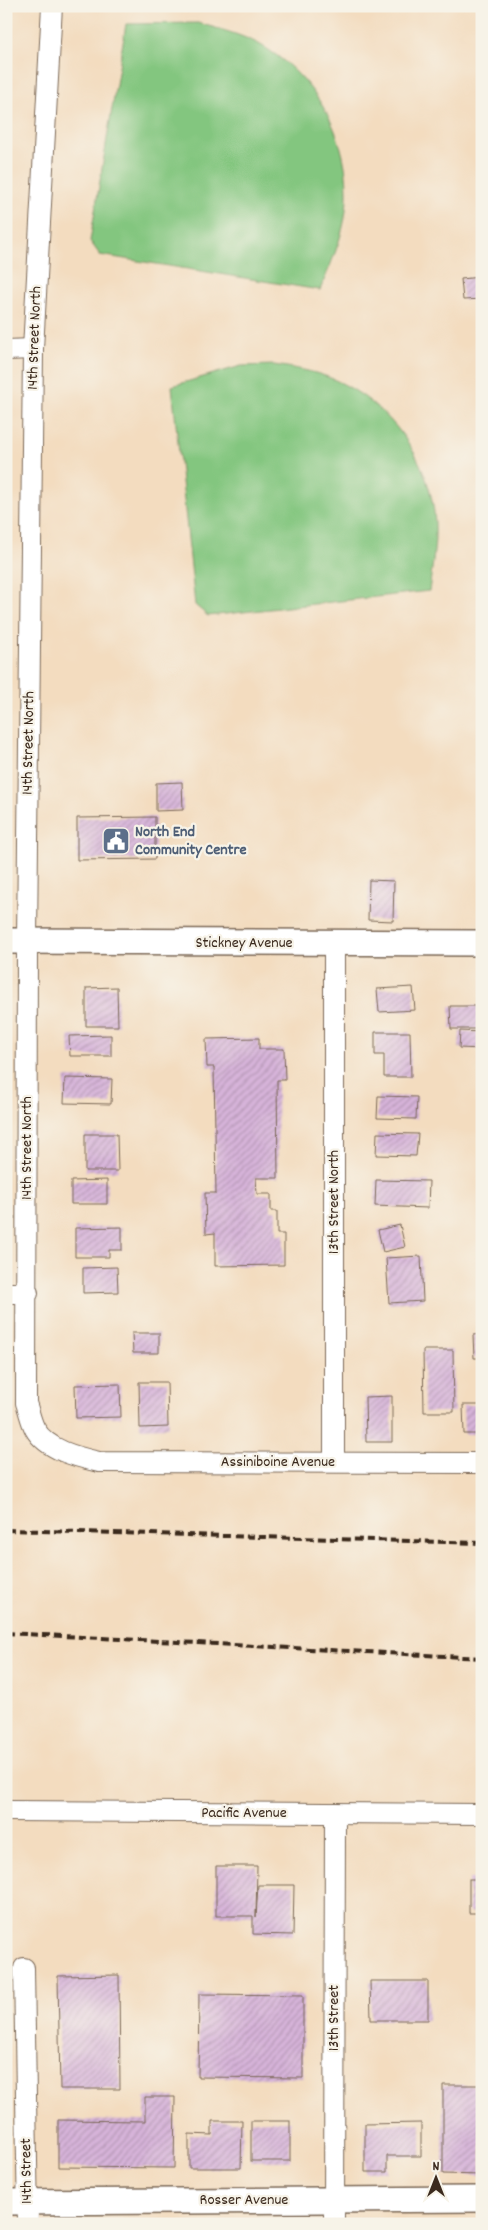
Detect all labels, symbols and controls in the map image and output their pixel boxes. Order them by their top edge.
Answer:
street label: 14th Street North [22,286,48,390]
street label: 14th Street North [17,691,41,795]
place label: North End Community Centre [135,821,247,862]
public building icon: North End Community Centre [101,826,131,856]
street label: Stickney Avenue [195,932,293,955]
street label: 14th Street North [16,1096,39,1200]
street label: 13th Street North [323,1150,346,1254]
street label: Assiniboine Avenue [221,1451,335,1474]
street label: Pacific Avenue [201,1802,287,1825]
street label: 13th Street [323,1985,346,2051]
street label: 14th Street [15,2138,39,2204]
north arrow [410,2152,460,2202]
text: N [433,2157,440,2177]
street label: Rosser Avenue [200,2189,288,2212]

